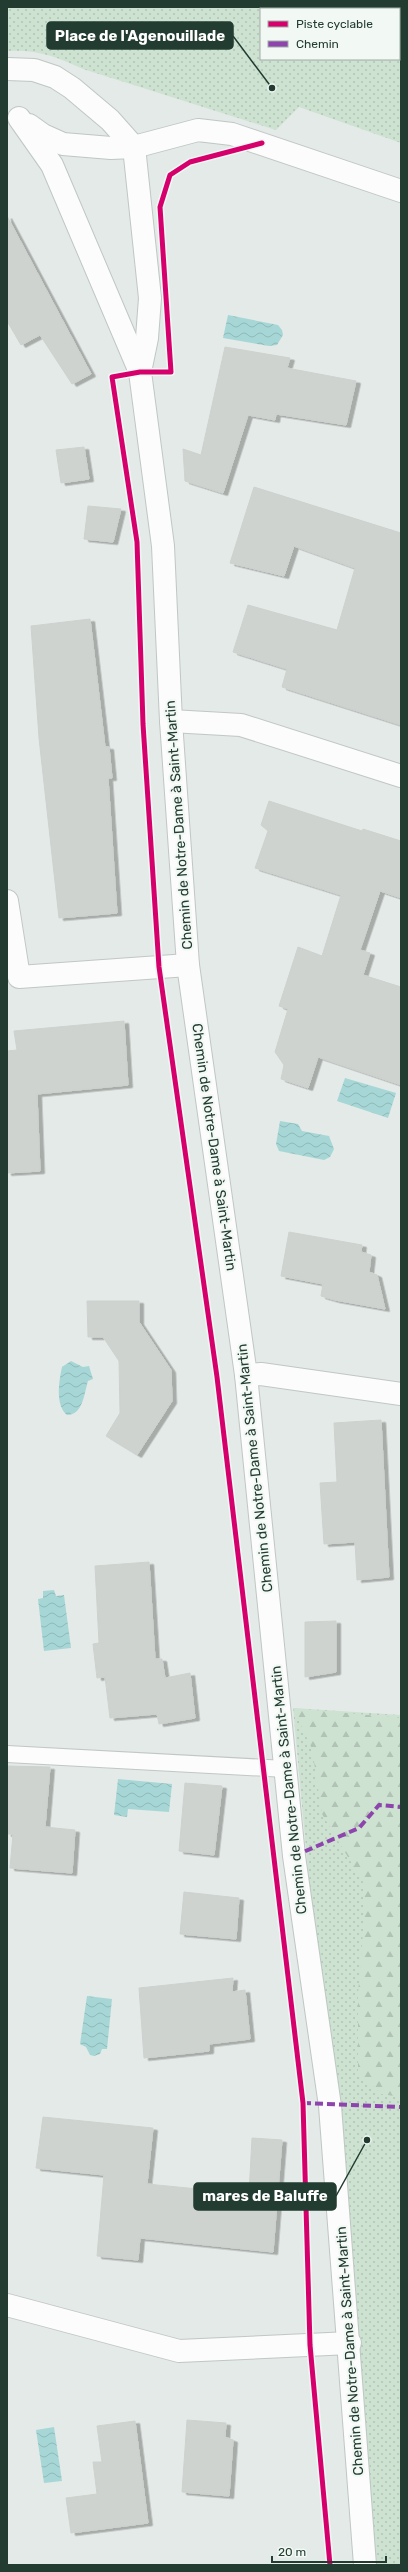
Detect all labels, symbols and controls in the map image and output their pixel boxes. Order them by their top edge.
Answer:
legend [260,8,400,60]
text: Piste cyclable [296,17,373,31]
callout: Place de l'Agenouillade [47,22,233,49]
text: Place de l'Agenouillade [55,27,225,45]
text: Chemin [296,37,339,51]
street label: Chemin de Notre-Dame à Saint-Martin [162,700,196,950]
street label: Chemin de Notre-Dame à Saint-Martin [188,1022,240,1272]
street label: Chemin de Notre-Dame à Saint-Martin [233,1343,277,1593]
street label: Chemin de Notre-Dame à Saint-Martin [267,1665,311,1915]
callout: mares de Baluffe [194,2183,336,2210]
text: mares de Baluffe [202,2187,328,2205]
street label: Chemin de Notre-Dame à Saint-Martin [333,2226,367,2476]
scale bar [272,2538,386,2564]
text: 20 m [278,2545,306,2559]

